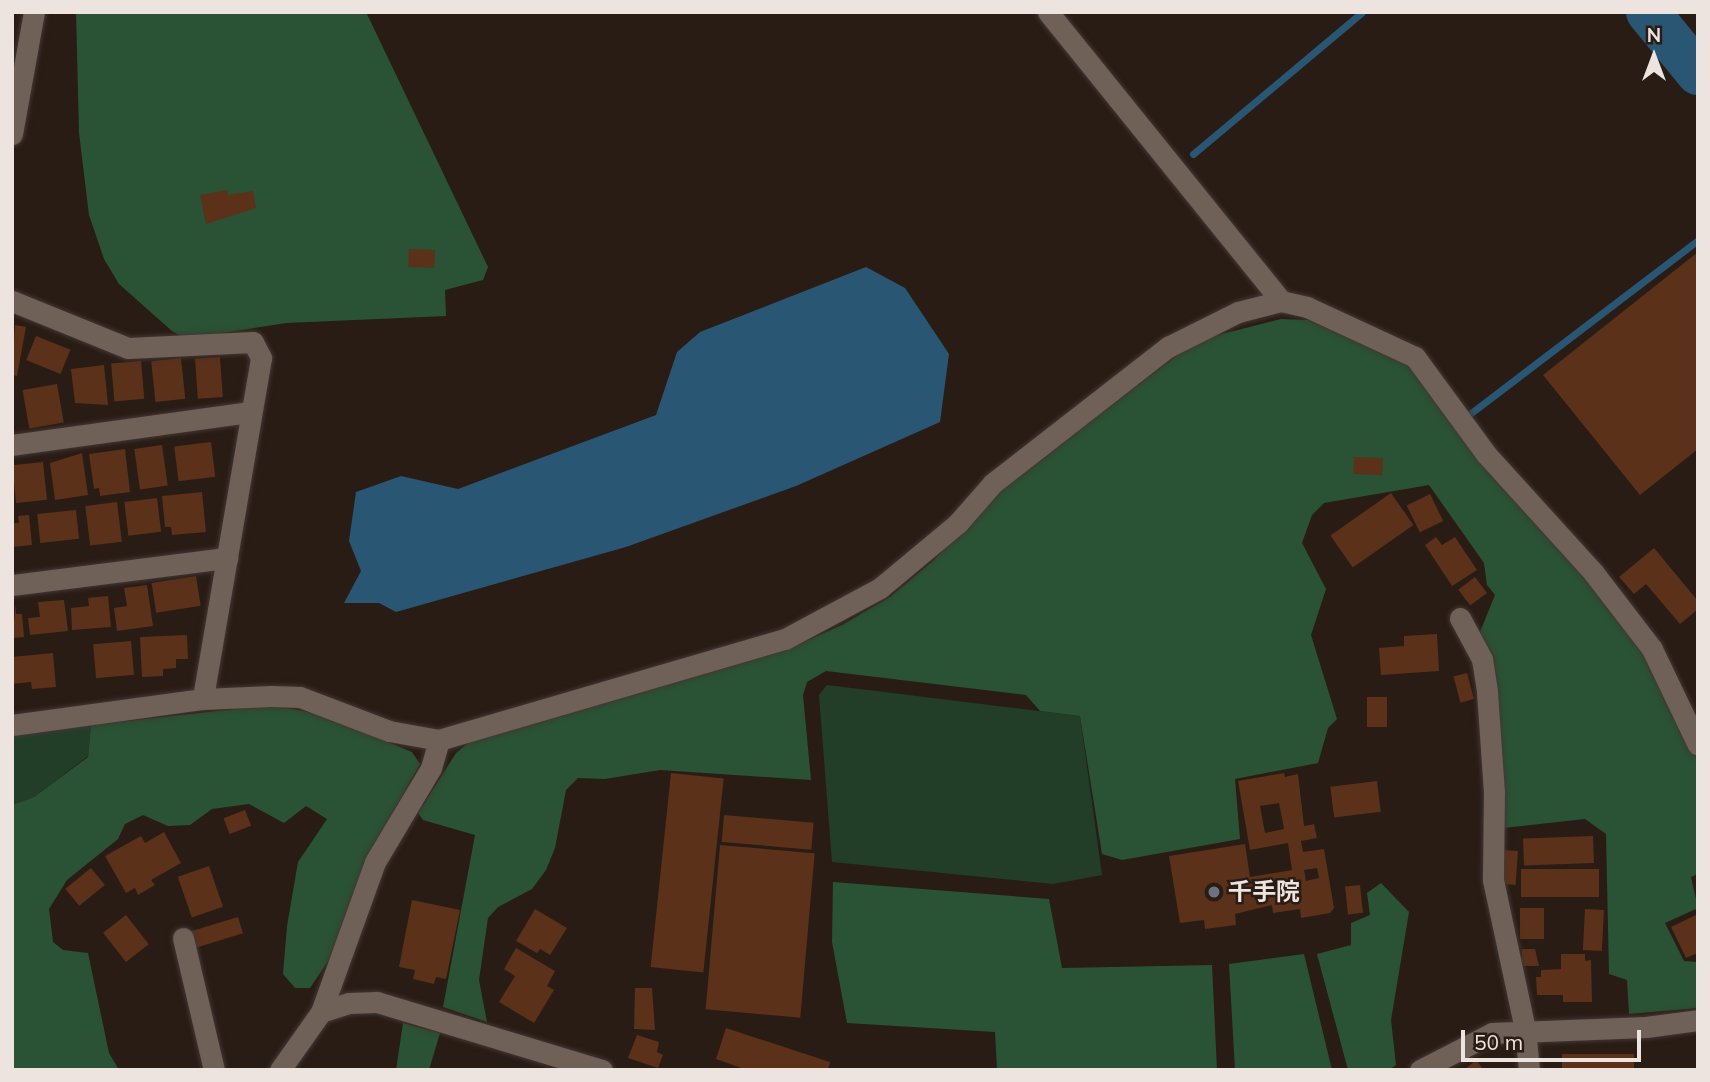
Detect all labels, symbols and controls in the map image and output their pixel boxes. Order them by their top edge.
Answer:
north arrow [1619,21,1689,91]
text: N [1647,23,1661,47]
place label: 千手院 [1228,878,1300,906]
marker: 千手院 [1206,884,1222,900]
scale bar [1465,1016,1645,1060]
text: 50 m [1474,1029,1523,1055]

